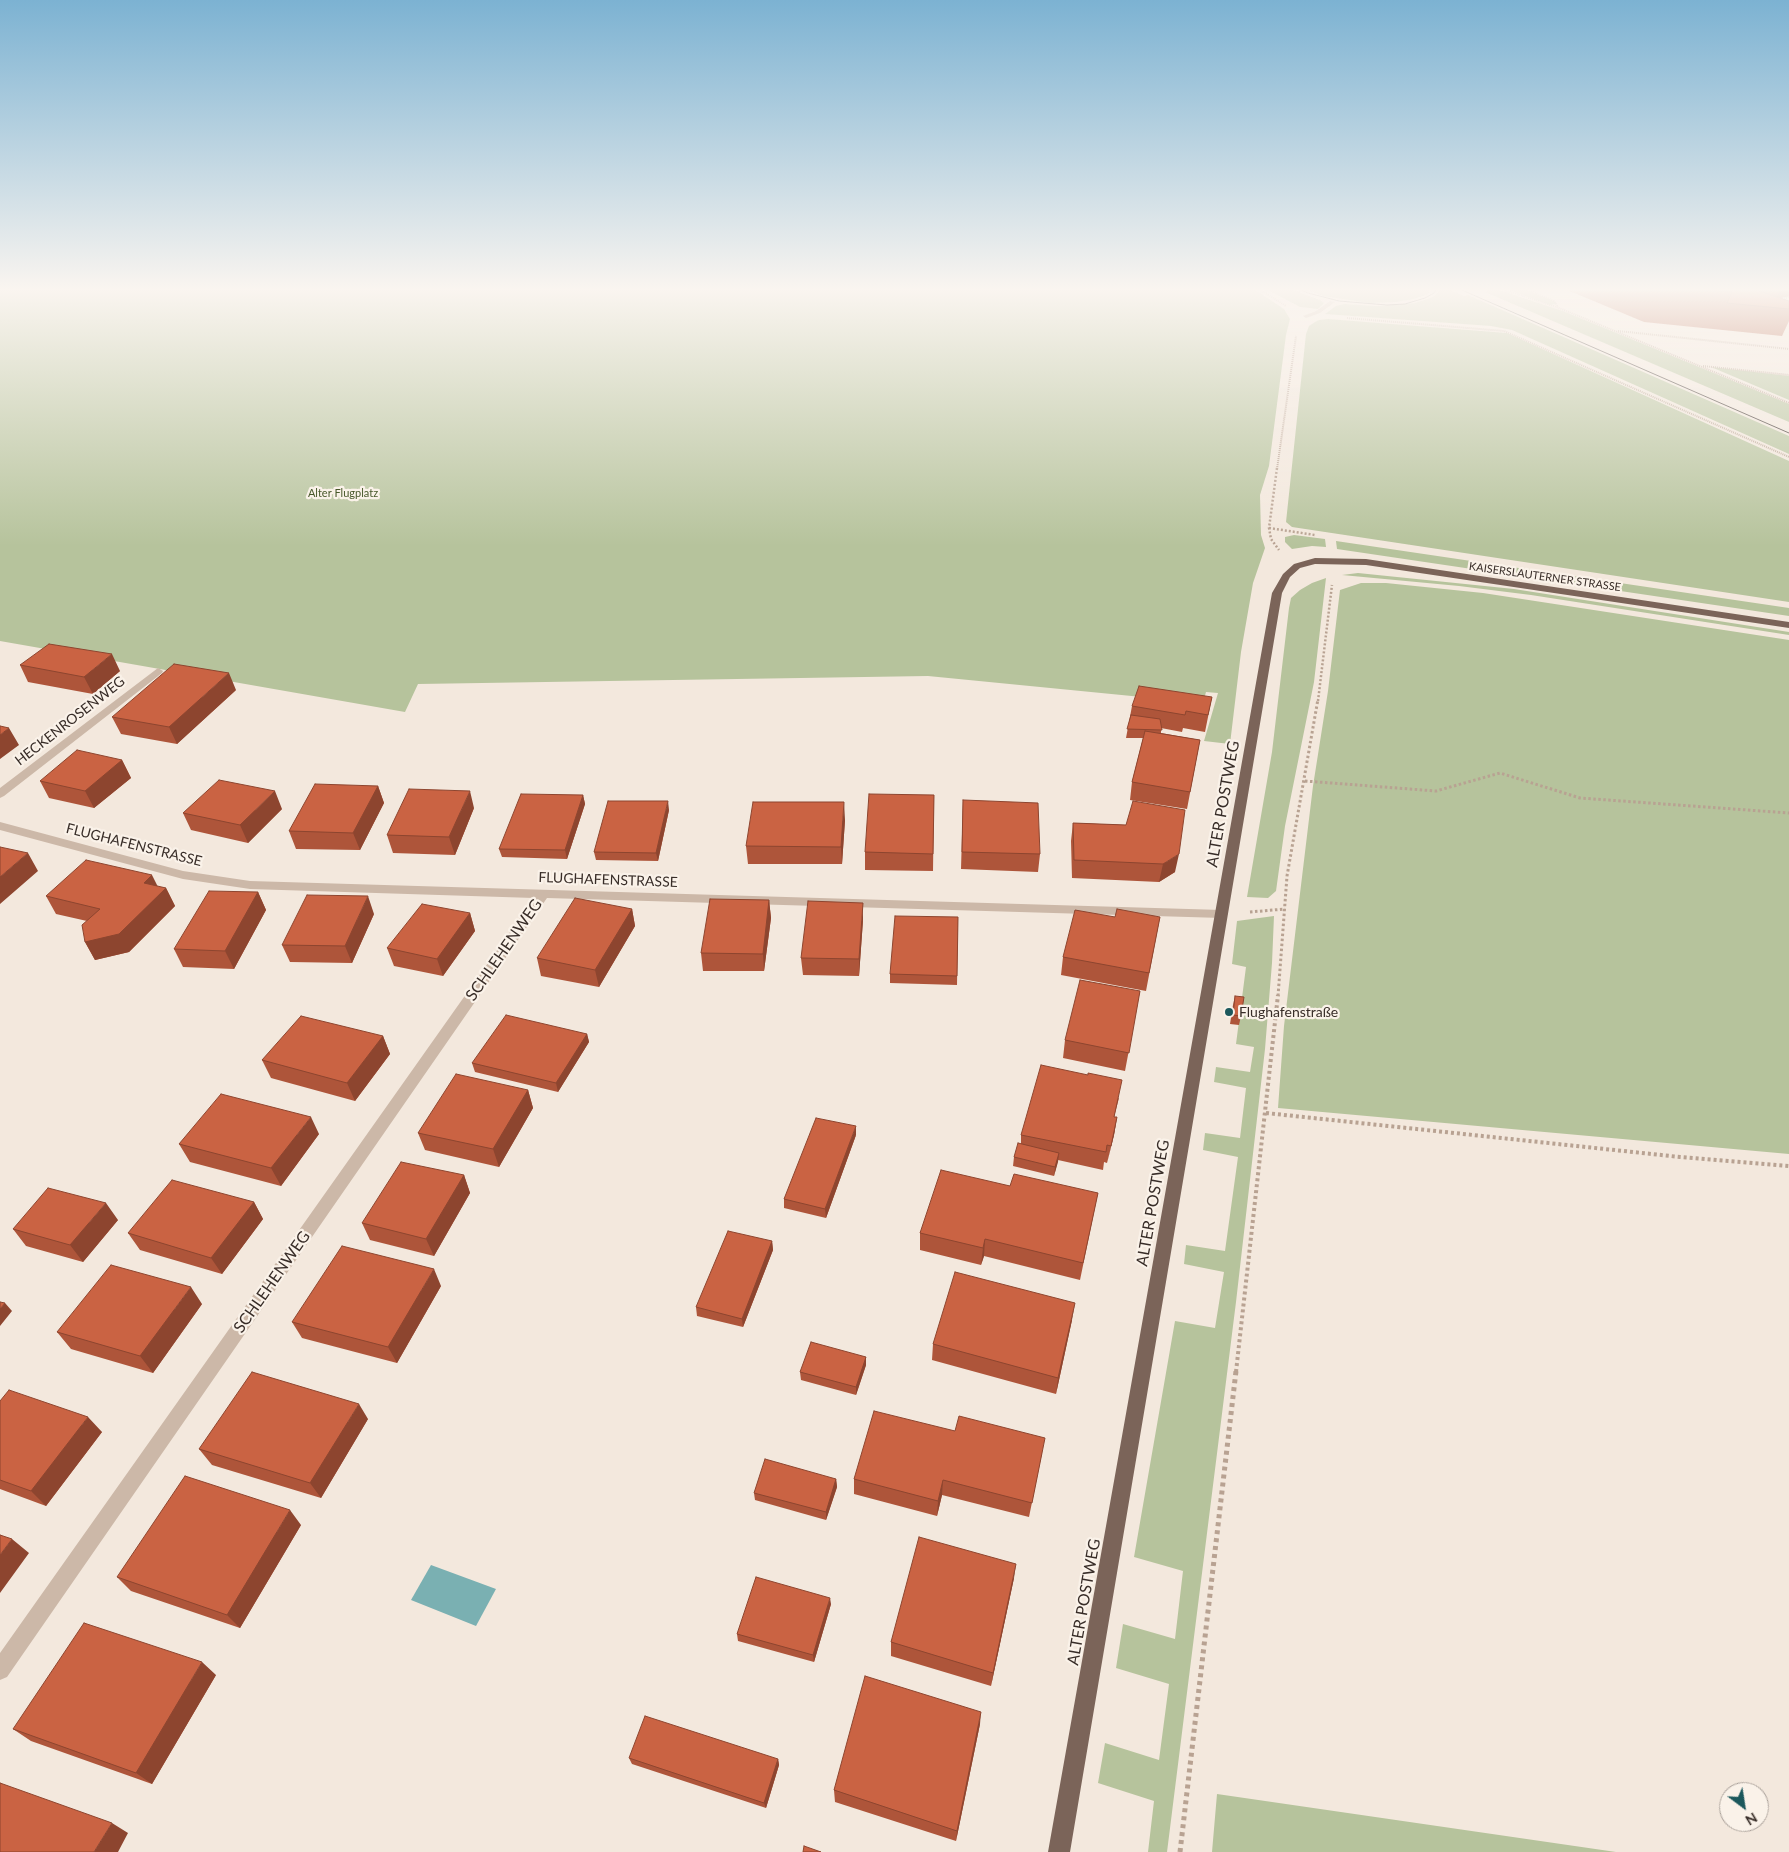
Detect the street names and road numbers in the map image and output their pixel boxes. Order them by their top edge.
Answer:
street label: KAISERSLAUTERNER STRASSE [1468,560,1622,594]
street label: HECKENROSENWEG [12,673,128,769]
street label: ALTER POSTWEG [1202,739,1244,869]
street label: FLUGHAFENSTRASSE [64,820,204,870]
street label: FLUGHAFENSTRASSE [538,869,678,891]
street label: SCHLEHENWEG [462,895,546,1005]
street label: ALTER POSTWEG [1132,1138,1174,1268]
street label: SCHLEHENWEG [230,1227,314,1337]
street label: ALTER POSTWEG [1063,1537,1105,1667]

